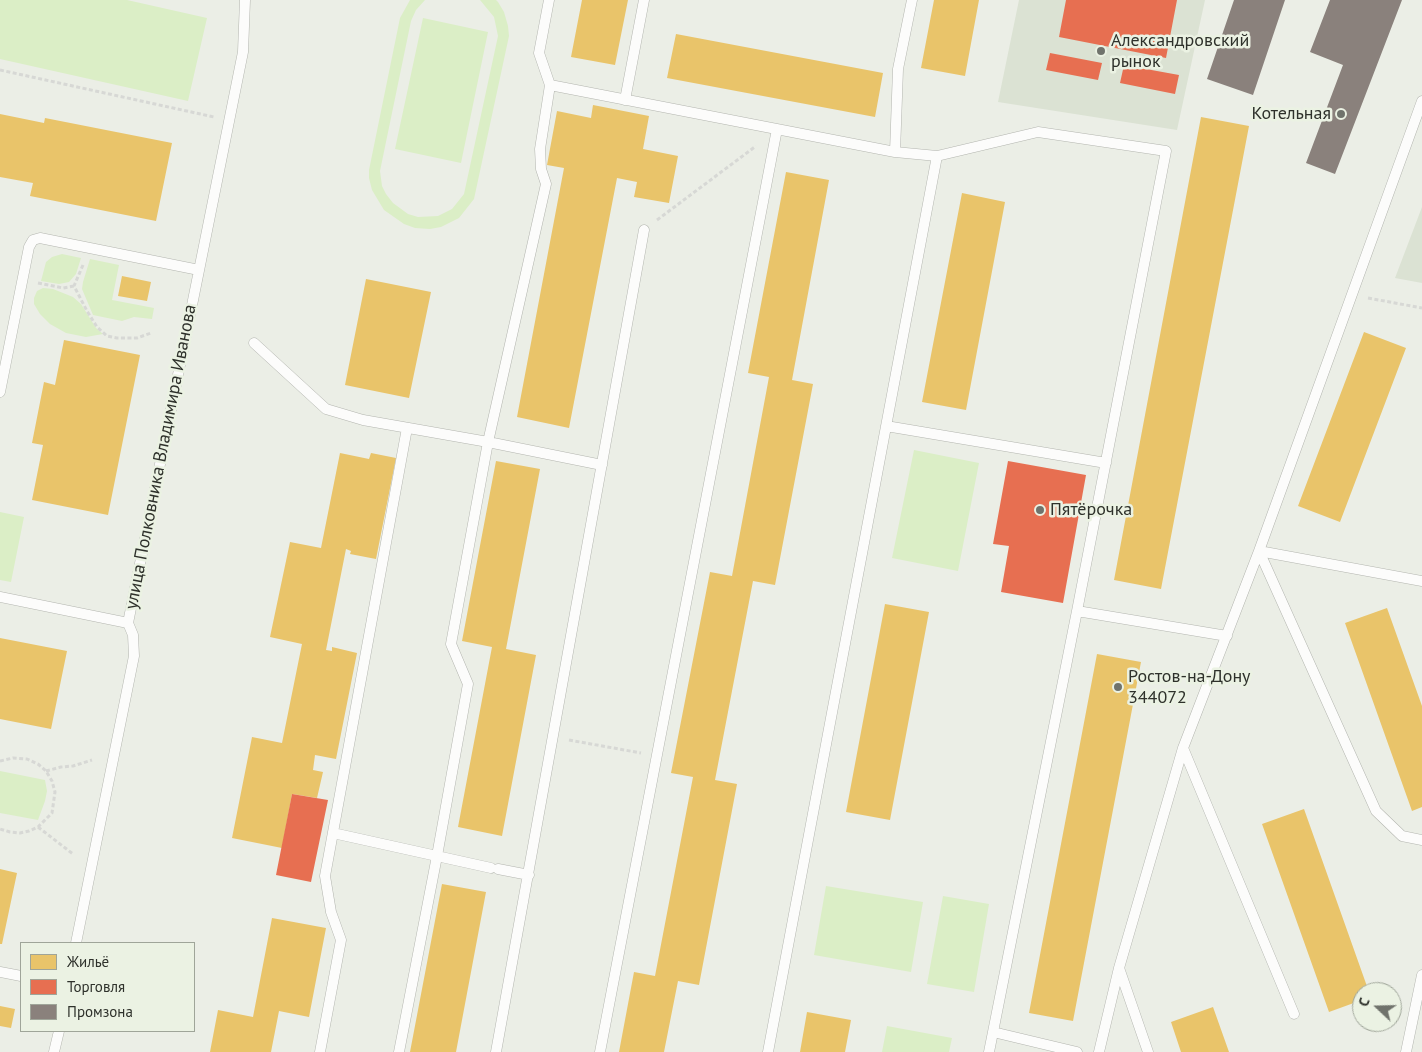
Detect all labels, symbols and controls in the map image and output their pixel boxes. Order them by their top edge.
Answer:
place label: Александровский рынок [1111,30,1249,72]
marker: Александровский рынок [1095,45,1107,57]
place label: Котельная [1252,103,1331,125]
marker: Котельная [1335,108,1347,120]
street label: улица Полковника Владимира Иванова [121,303,201,611]
place label: Пятёрочка [1050,499,1132,521]
marker: Пятёрочка [1034,504,1046,516]
place label: Ростов-на-Дону 344072 [1128,666,1251,709]
marker: Ростов-на-Дону 344072 [1112,681,1124,693]
legend [20,942,195,1032]
text: Жильё [67,952,109,971]
text: Торговля [67,977,125,996]
north arrow [1352,982,1402,1032]
text: С [1354,995,1374,1009]
text: Промзона [67,1002,133,1021]

